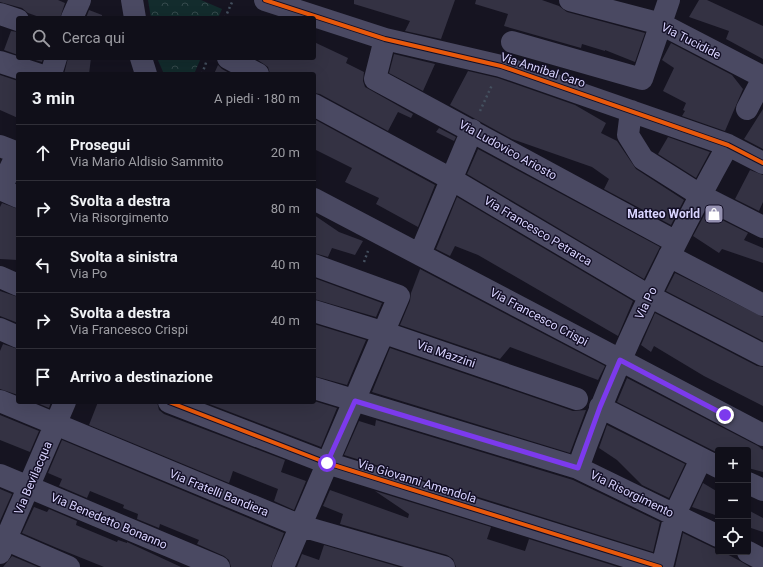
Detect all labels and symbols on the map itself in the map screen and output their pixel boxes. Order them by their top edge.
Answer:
street label: Via Tucidide [659,20,723,62]
street label: Via Annibal Caro [499,50,587,90]
street label: Via Ludovico Ariosto [457,117,560,183]
street label: Via Francesco Petrarca [482,193,594,269]
shop icon: Matteo World [703,203,725,225]
place label: Matteo World [627,207,700,221]
street label: Via Po [632,284,660,322]
street label: Via Francesco Crispi [488,285,591,349]
street label: Via Mazzini [415,337,477,371]
route end [716,406,734,424]
street label: Via Bevilacqua [11,439,55,517]
route start [318,454,336,472]
street label: Via Giovanni Amendola [356,456,478,506]
street label: Via Fratelli Bandiera [167,467,271,519]
street label: Via Risorgimento [588,468,676,520]
street label: Via Benedetto Bonanno [49,490,169,552]

